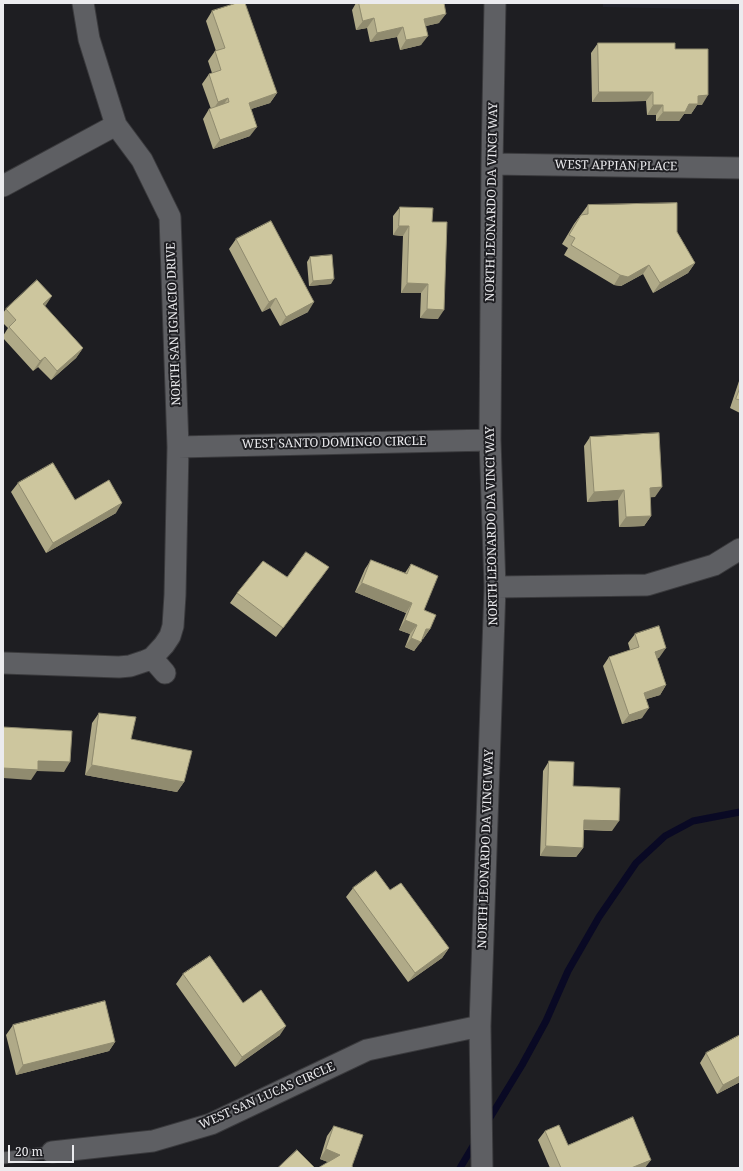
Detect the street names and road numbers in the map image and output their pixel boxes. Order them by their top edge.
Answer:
street label: NORTH LEONARDO DA VINCI WAY [483,102,501,302]
street label: WEST APPIAN PLACE [555,158,677,174]
street label: NORTH SAN IGNACIO DRIVE [164,242,184,406]
street label: NORTH LEONARDO DA VINCI WAY [483,426,501,626]
street label: WEST SANTO DOMINGO CIRCLE [242,434,426,452]
street label: NORTH LEONARDO DA VINCI WAY [475,749,497,949]
street label: WEST SAN LUCAS CIRCLE [197,1060,337,1132]

